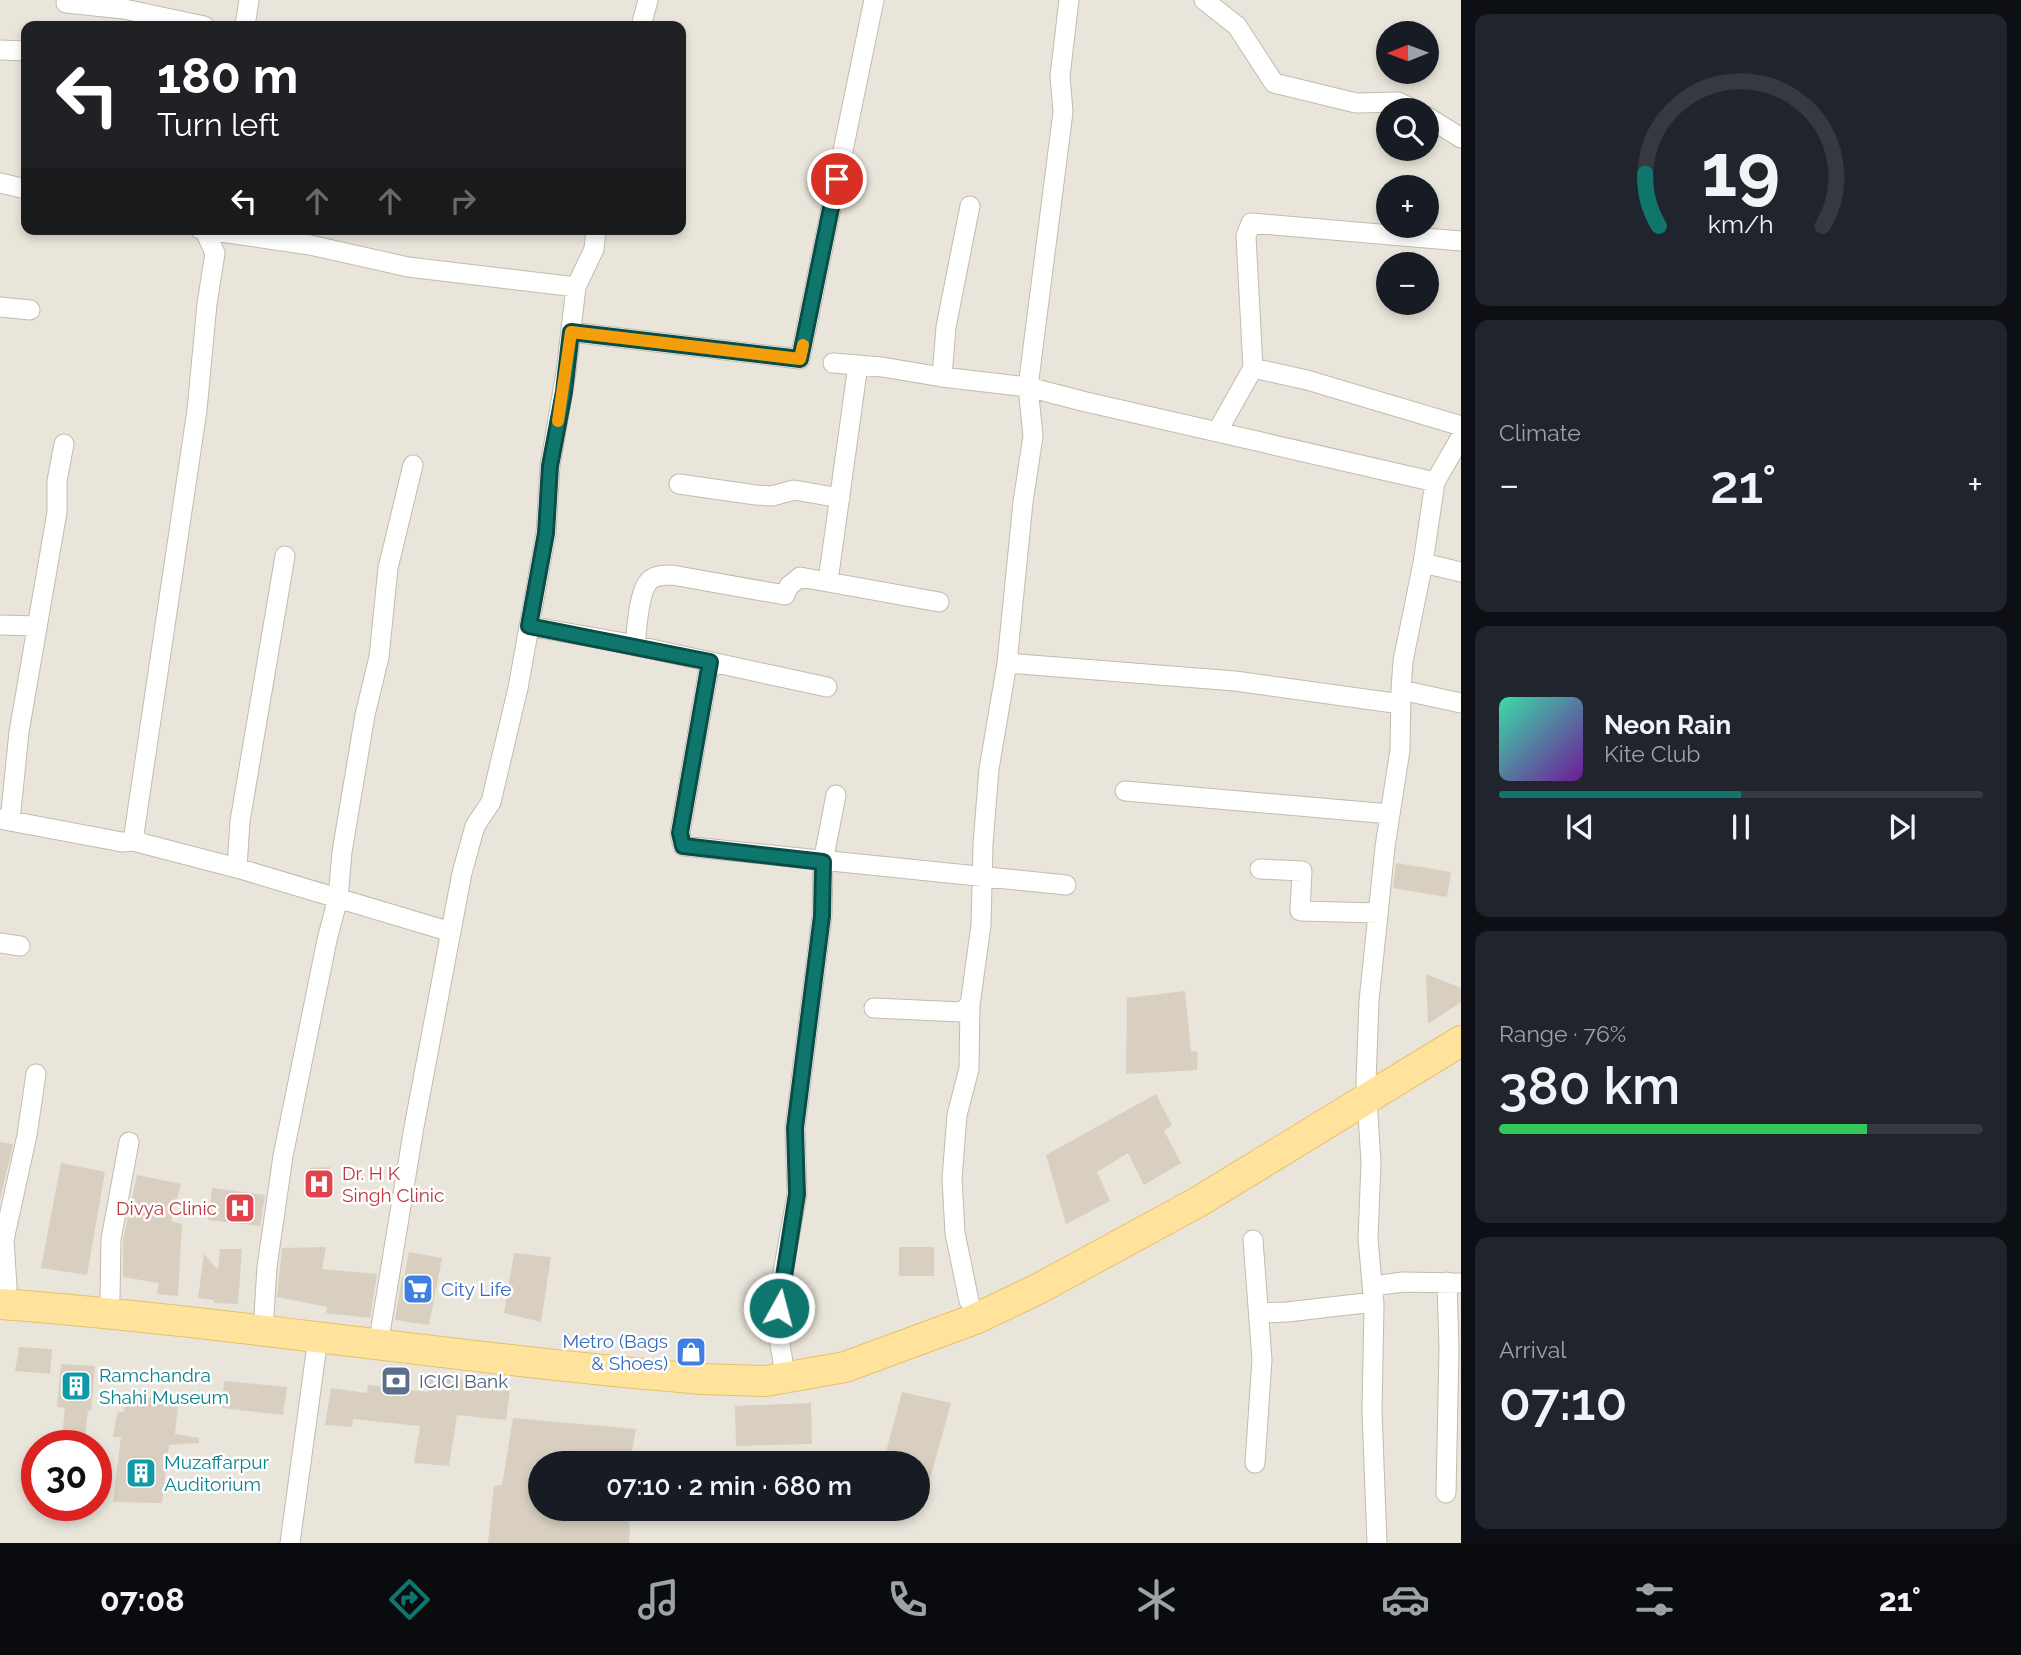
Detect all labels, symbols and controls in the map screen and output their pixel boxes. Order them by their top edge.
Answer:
north arrow [1376,21,1438,84]
map controls [1376,21,1439,315]
text: 180 m [157,47,298,104]
icon: left [42,49,133,140]
button: search [1376,98,1439,161]
text: Turn left [157,106,279,143]
text: 19 [1702,128,1780,213]
pin [807,149,867,209]
icon: arrive [818,160,856,198]
button: + [1376,175,1439,238]
icon: left [225,182,263,220]
icon: ahead [298,182,336,220]
icon: ahead [371,182,409,220]
icon: right [444,182,482,220]
text: km/h [1708,209,1774,239]
button: − [1376,252,1439,315]
text: Climate [1499,419,1581,446]
text: 21° [1710,454,1777,515]
text: − [1499,462,1519,507]
text: + [1967,462,1983,507]
text: Neon Rain [1604,710,1731,740]
text: Kite Club [1604,740,1701,767]
icon: previous [1561,808,1599,846]
icon: pause [1722,808,1760,846]
icon: next [1883,808,1921,846]
text: Range · 76% [1499,1020,1626,1047]
text: 380 km [1499,1055,1680,1116]
place label: Dr. H K Singh Clinic [342,1162,444,1206]
hospital icon: Dr. H K Singh Clinic [302,1167,336,1201]
hospital icon: Divya Clinic [223,1191,257,1225]
place label: Divya Clinic [116,1197,217,1219]
position arrow [742,1271,816,1345]
supermarket icon: City Life [401,1272,435,1306]
place label: City Life [441,1278,512,1300]
place label: Metro (Bags & Shoes) [563,1330,668,1374]
shop icon: Metro (Bags & Shoes) [674,1335,708,1369]
text: Arrival [1499,1336,1566,1363]
place label: Ramchandra Shahi Museum [99,1364,229,1408]
bank icon: ICICI Bank [379,1364,413,1398]
building icon: Ramchandra Shahi Museum [59,1369,93,1403]
place label: ICICI Bank [419,1370,508,1392]
text: 07:10 [1499,1371,1627,1432]
speed limit sign: 30 [21,1430,112,1521]
place label: Muzaffarpur Auditorium [164,1451,270,1495]
building icon: Muzaffarpur Auditorium [124,1456,158,1490]
text: 07:10 · 2 min · 680 m [606,1471,852,1501]
icon: directions [385,1575,434,1624]
icon: music [634,1575,683,1624]
icon: phone [883,1575,932,1624]
icon: climate [1132,1575,1181,1624]
icon: car [1381,1575,1430,1624]
icon: filters [1630,1575,1679,1624]
text: 07:08 [100,1581,185,1618]
text: 21° [1879,1581,1921,1618]

